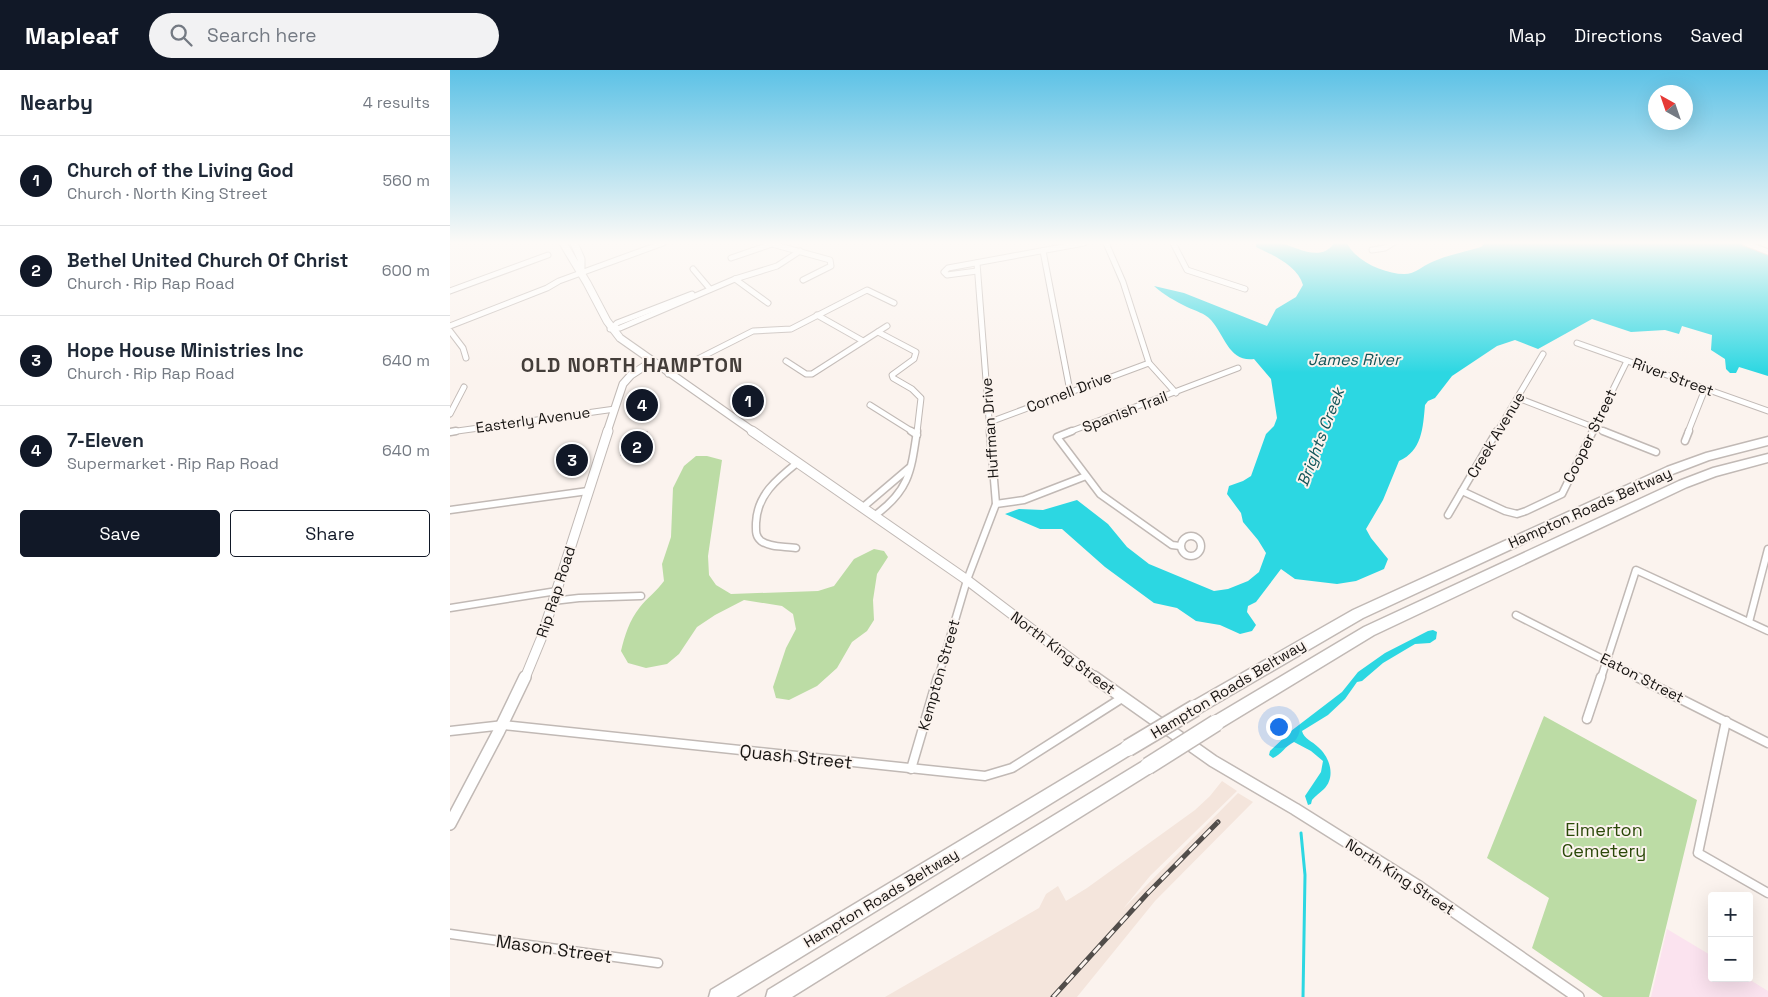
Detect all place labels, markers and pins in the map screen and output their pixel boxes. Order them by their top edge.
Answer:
pin: 1 [732,382,764,420]
pin: 4 [626,386,658,424]
pin: 2 [621,428,653,466]
pin: 3 [556,441,588,479]

